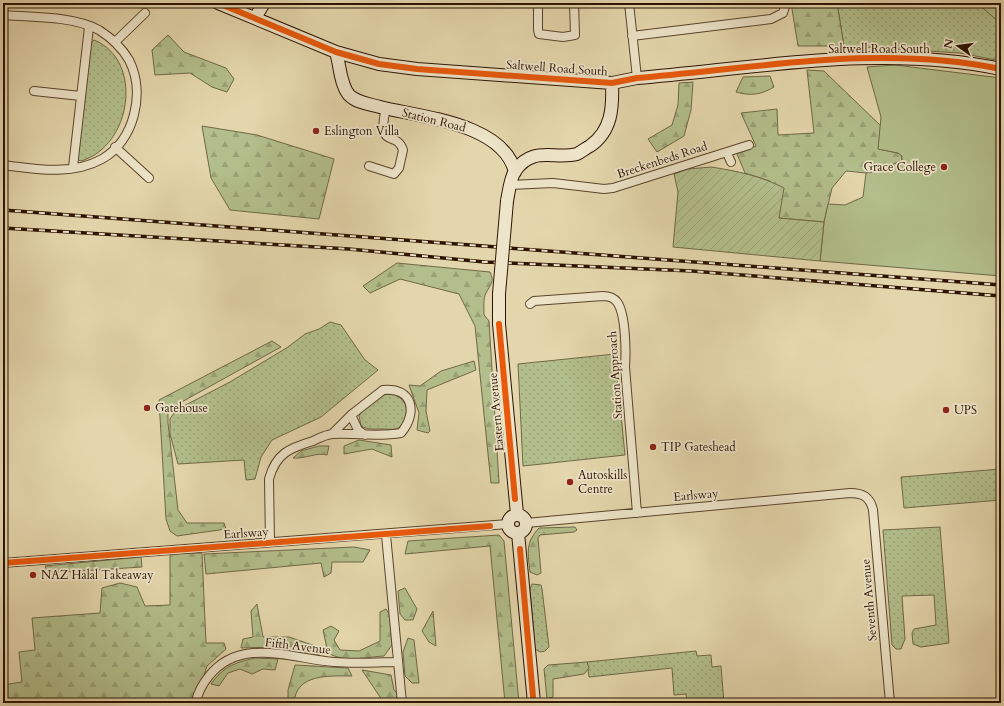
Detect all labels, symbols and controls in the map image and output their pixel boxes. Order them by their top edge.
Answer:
north arrow [938,26,978,66]
text: N [940,37,957,50]
street label: Saltwell Road South [828,41,930,57]
street label: Saltwell Road South [506,56,609,80]
street label: Station Road [400,104,468,136]
place label: Eslington Villa [324,123,400,139]
marker: Eslington Villa [311,126,321,136]
street label: Breckenbeds Road [615,138,710,182]
place label: Grace College [863,159,936,175]
marker: Grace College [939,162,949,172]
street label: Station Approach [604,330,626,420]
street label: Eastern Avenue [485,372,507,452]
place label: Gatehouse [155,400,208,416]
place label: UPS [954,402,977,418]
marker: Gatehouse [142,403,152,413]
marker: UPS [941,405,951,415]
place label: TIP Gateshead [661,439,736,455]
marker: TIP Gateshead [648,442,658,452]
place label: Autoskills Centre [578,467,627,497]
marker: Autoskills Centre [565,477,575,487]
street label: Earlsway [673,485,720,505]
street label: Earlsway [223,523,270,543]
street label: Seventh Avenue [857,558,881,642]
place label: NAZ Halal Takeaway [41,567,154,583]
marker: NAZ Halal Takeaway [28,570,38,580]
street label: Fifth Avenue [264,634,332,658]

